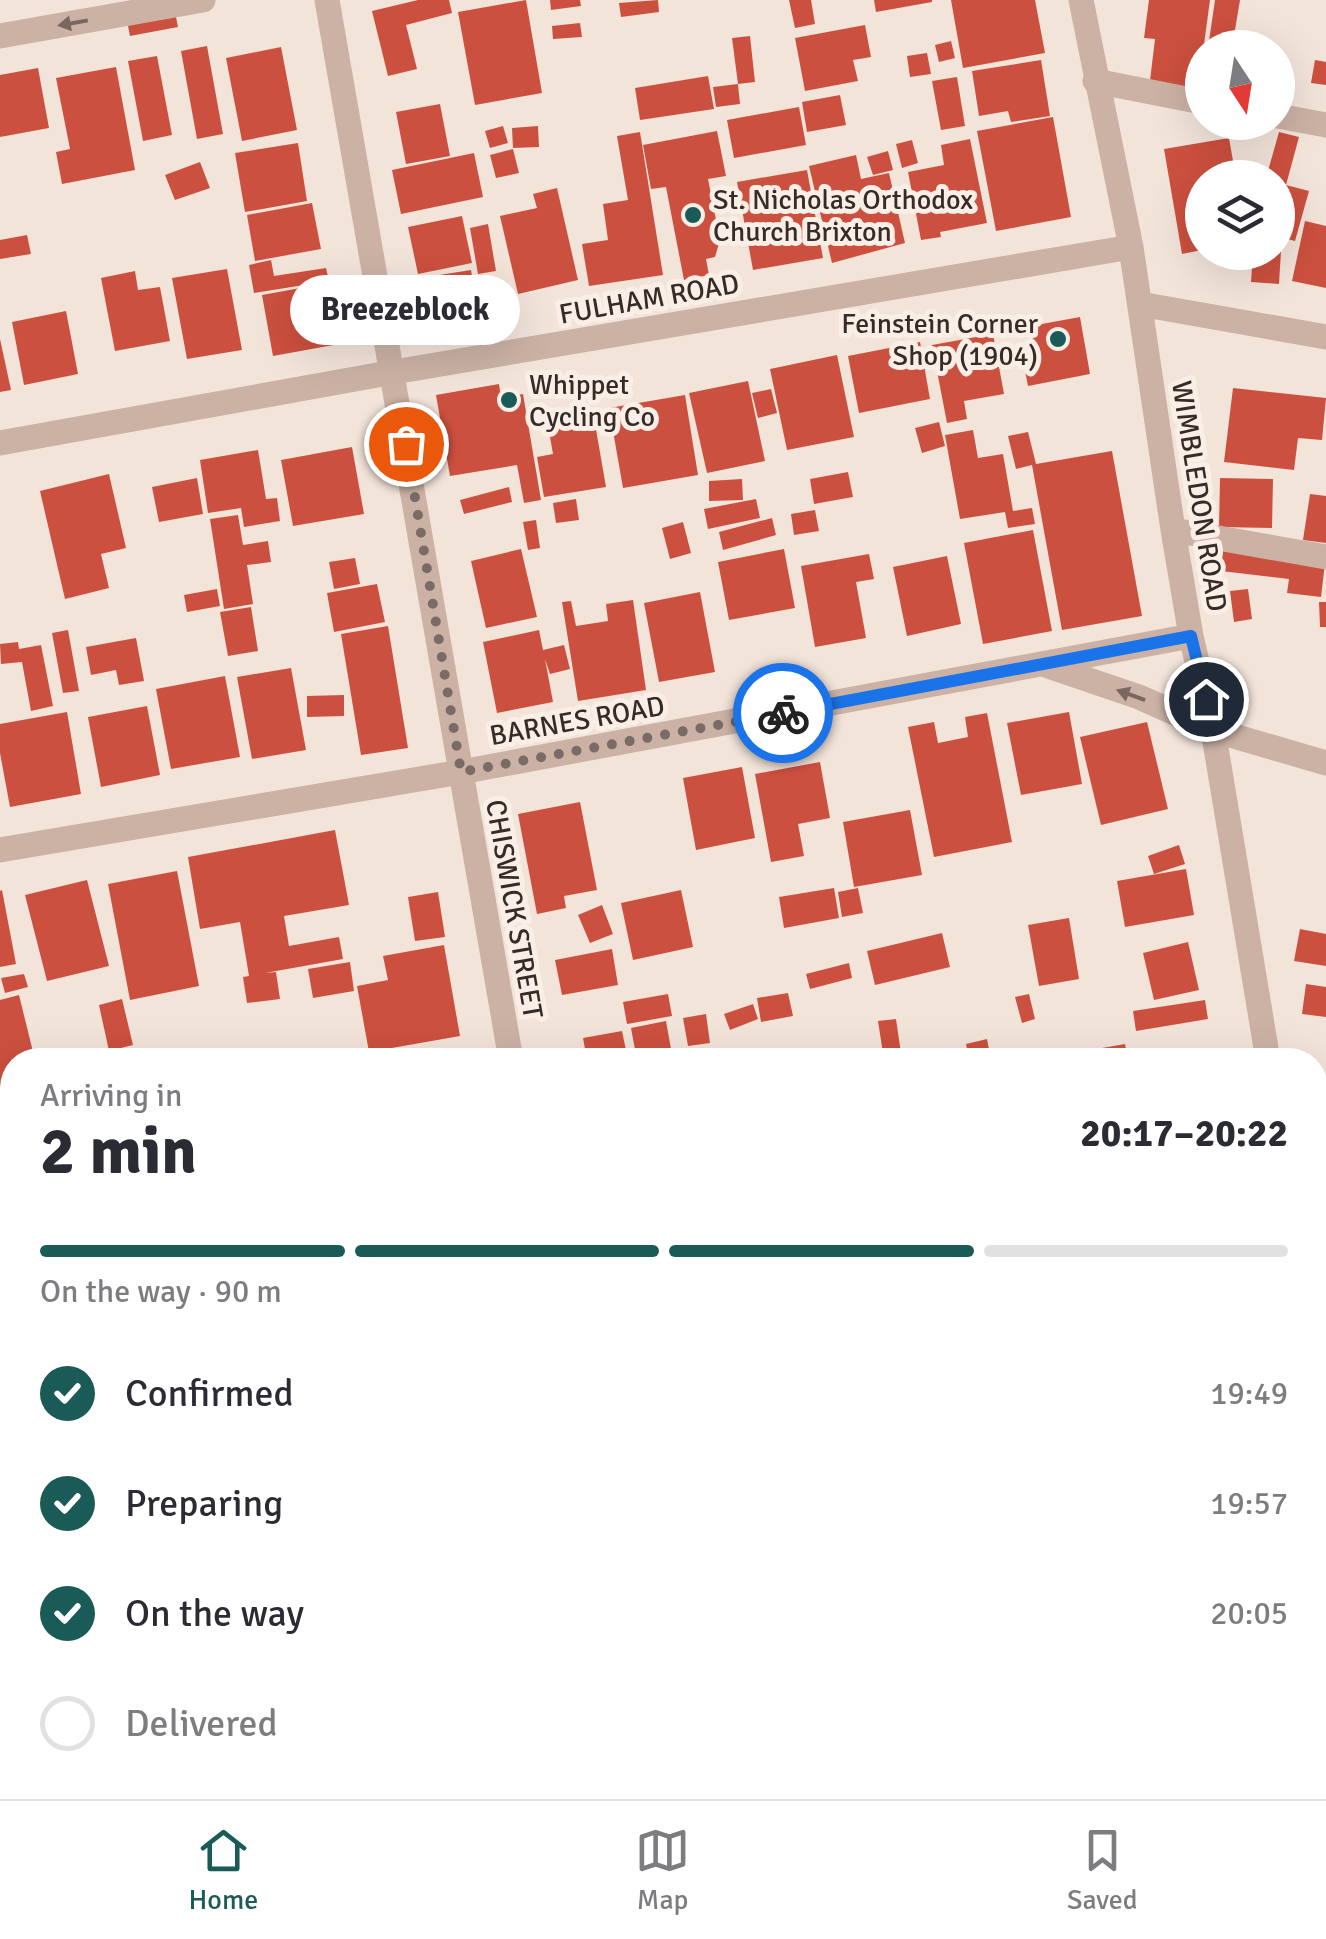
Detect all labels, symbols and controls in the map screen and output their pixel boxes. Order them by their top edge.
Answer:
one-way arrow [57,16,88,31]
north arrow [1185,30,1295,140]
map controls [1185,30,1295,270]
button: layers [1185,160,1295,270]
place label: St. Nicholas Orthodox Church Brixton [713,183,973,249]
marker: St. Nicholas Orthodox Church Brixton [682,204,704,226]
street label: FULHAM ROAD [557,266,742,332]
callout: Breezeblock [291,274,521,344]
text: Breezeblock [321,290,489,329]
place label: Feinstein Corner Shop (1904) [841,307,1039,373]
marker: Feinstein Corner Shop (1904) [1047,328,1069,350]
place label: Whippet Cycling Co [529,368,655,434]
street label: WIMBLEDON ROAD [1164,378,1234,614]
marker: Whippet Cycling Co [498,389,520,411]
pin [364,402,449,487]
icon: bag [379,417,434,472]
pin [1164,657,1249,742]
courier [733,663,833,763]
icon: home [1179,672,1234,727]
icon: bike [756,686,811,741]
one-way arrow [1115,687,1145,702]
street label: BARNES ROAD [487,689,667,753]
street label: CHISWICK STREET [478,797,550,1021]
text: Arriving in [40,1076,182,1115]
text: 20:17–20:22 [1080,1110,1288,1157]
text: 2 min [40,1112,197,1192]
text: On the way · 90 m [40,1272,282,1311]
icon: check [40,1366,95,1421]
text: Confirmed [125,1370,294,1417]
text: 19:49 [1210,1374,1288,1413]
icon: check [40,1476,95,1531]
text: Preparing [125,1480,283,1527]
text: 19:57 [1210,1484,1288,1523]
icon: check [40,1586,95,1641]
text: On the way [125,1590,304,1637]
text: 20:05 [1210,1594,1288,1633]
text: Delivered [125,1700,278,1747]
tab: Home [188,1823,258,1917]
tab: Map [635,1823,690,1917]
tab: Saved [1067,1823,1138,1917]

